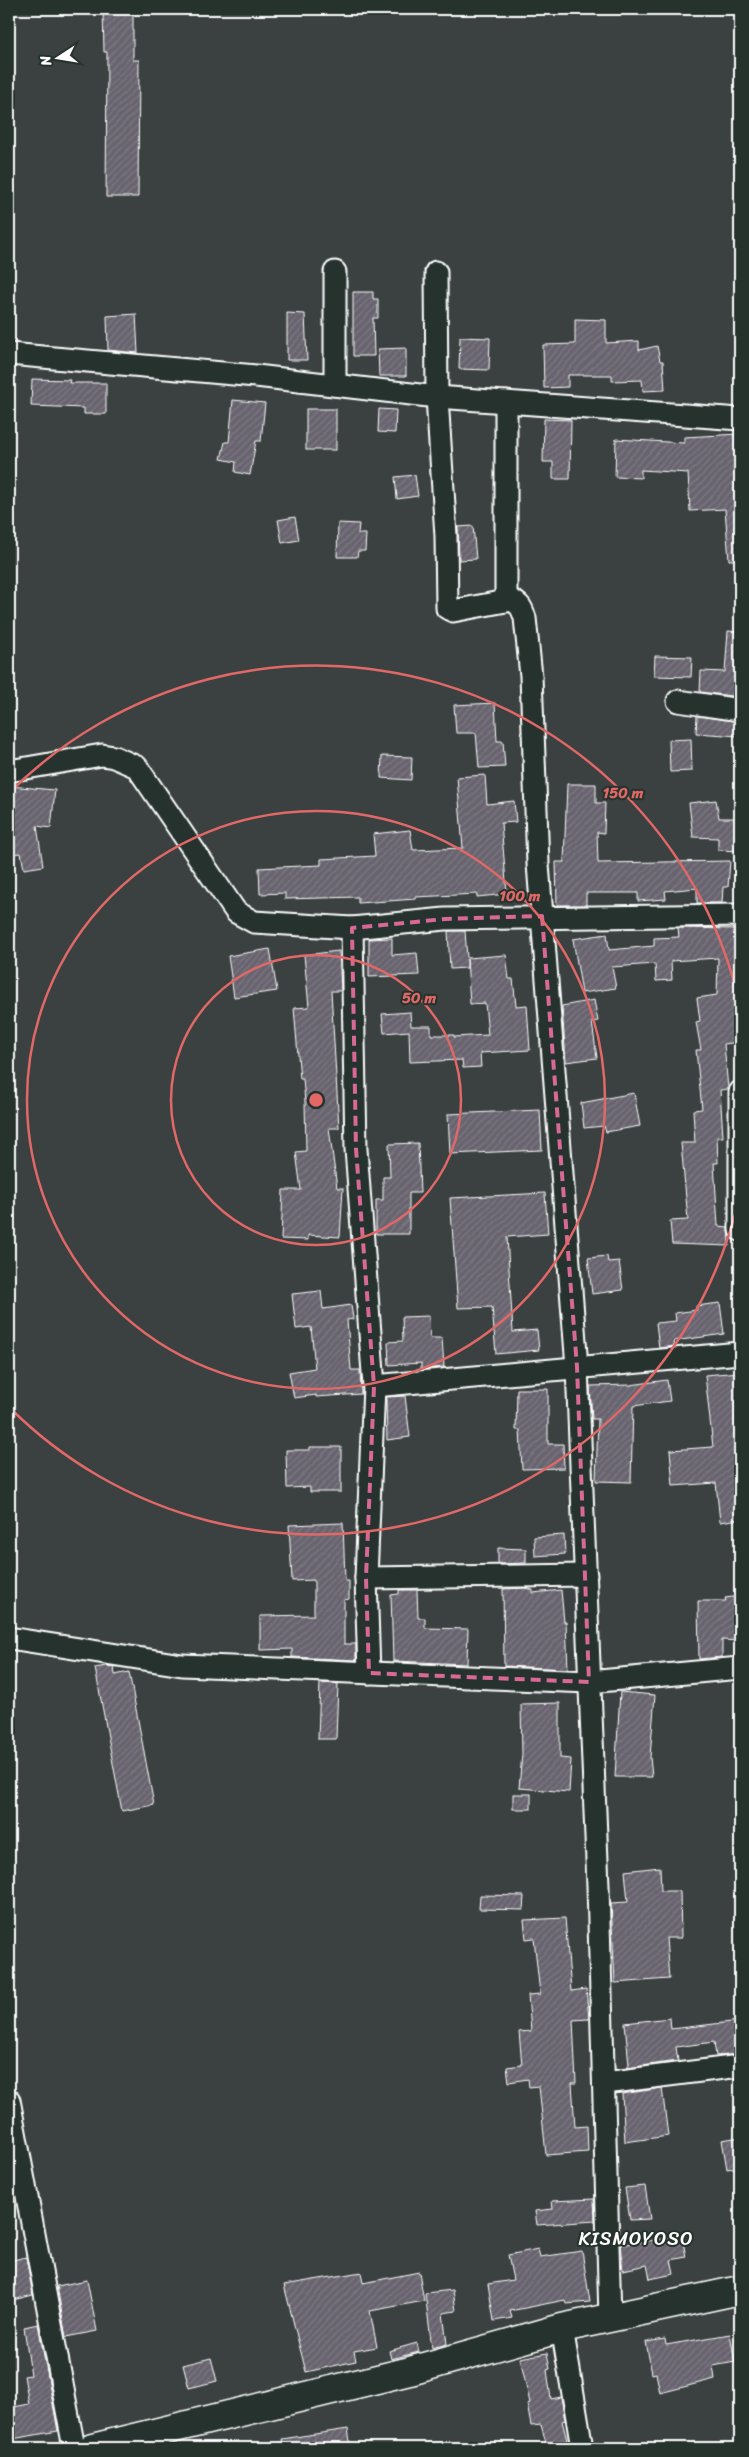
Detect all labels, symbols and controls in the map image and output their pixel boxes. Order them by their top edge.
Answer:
north arrow [32,32,82,82]
text: N [32,53,59,69]
text: 150 m [603,780,644,806]
text: 100 m [500,883,541,909]
text: 50 m [402,985,437,1011]
centre of rings [307,1091,325,1109]
district label: KISMOYOSO [579,2222,693,2255]

